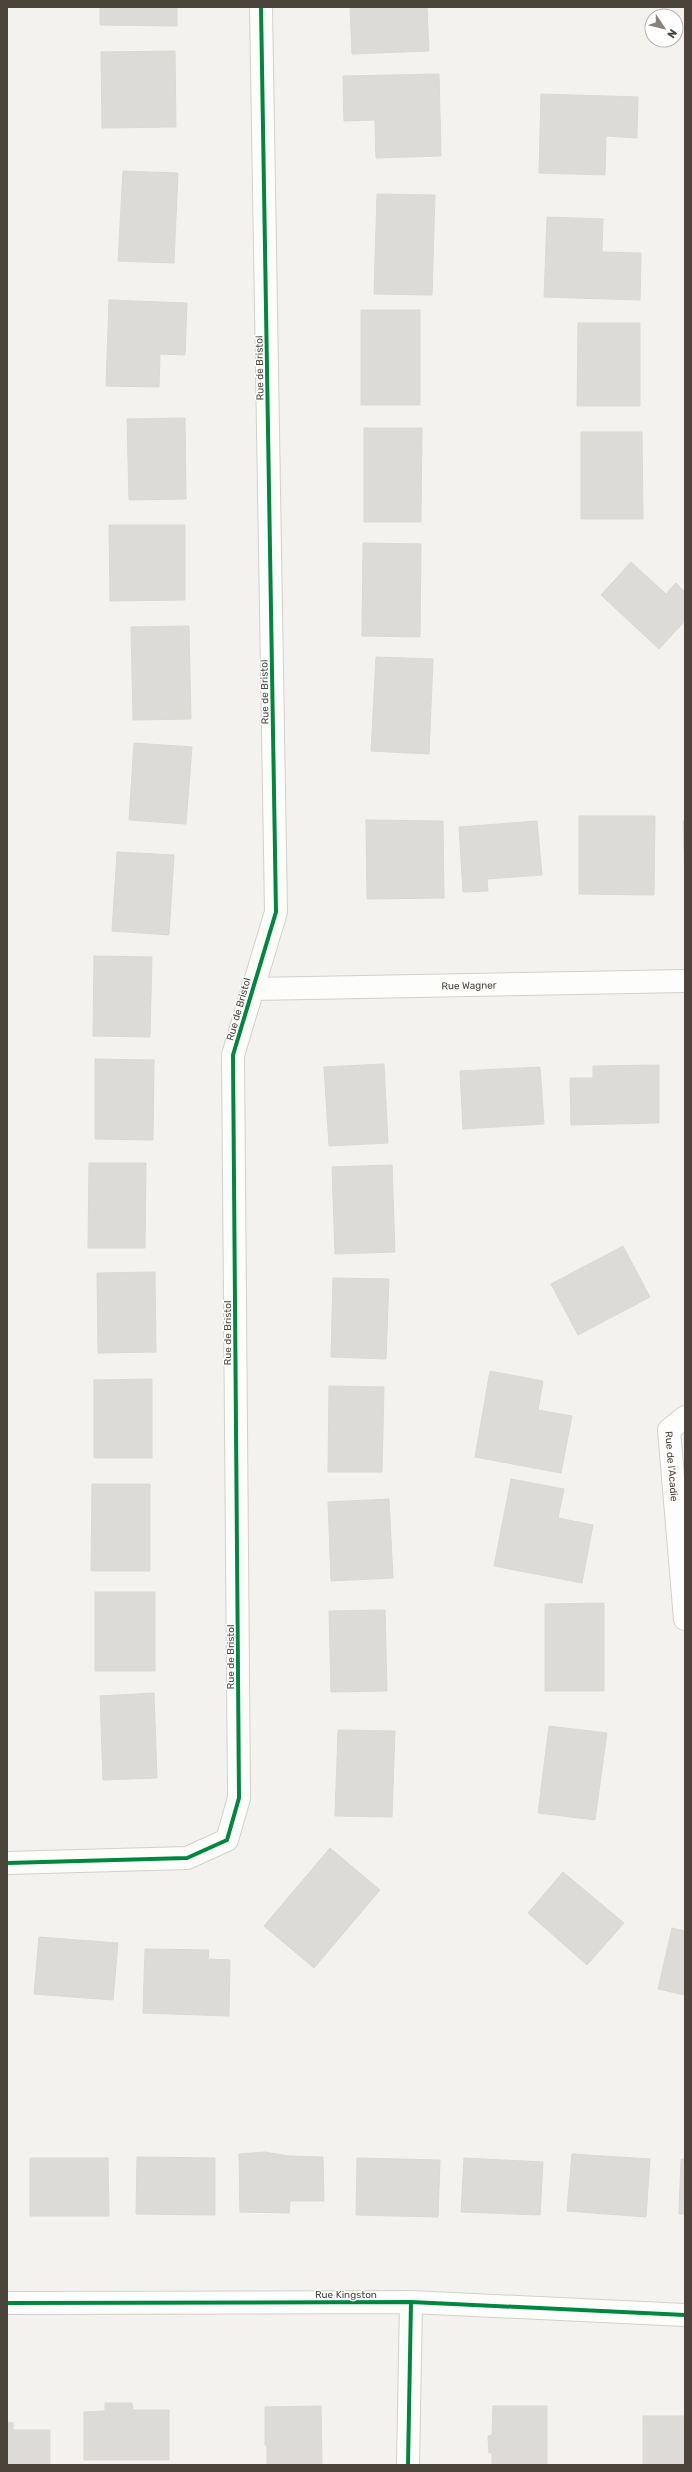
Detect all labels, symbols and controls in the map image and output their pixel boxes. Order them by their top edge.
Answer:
north arrow [644,8,684,48]
text: N [664,26,679,40]
street label: Rue de Bristol [253,336,267,400]
street label: Rue de Bristol [258,660,272,724]
street label: Rue de Bristol [224,977,254,1042]
street label: Rue Wagner [441,979,497,993]
street label: Rue de Bristol [222,1301,234,1365]
street label: Rue de l'Acadie [662,1431,680,1502]
street label: Rue de Bristol [225,1625,237,1689]
street label: Rue Kingston [315,2289,377,2301]

